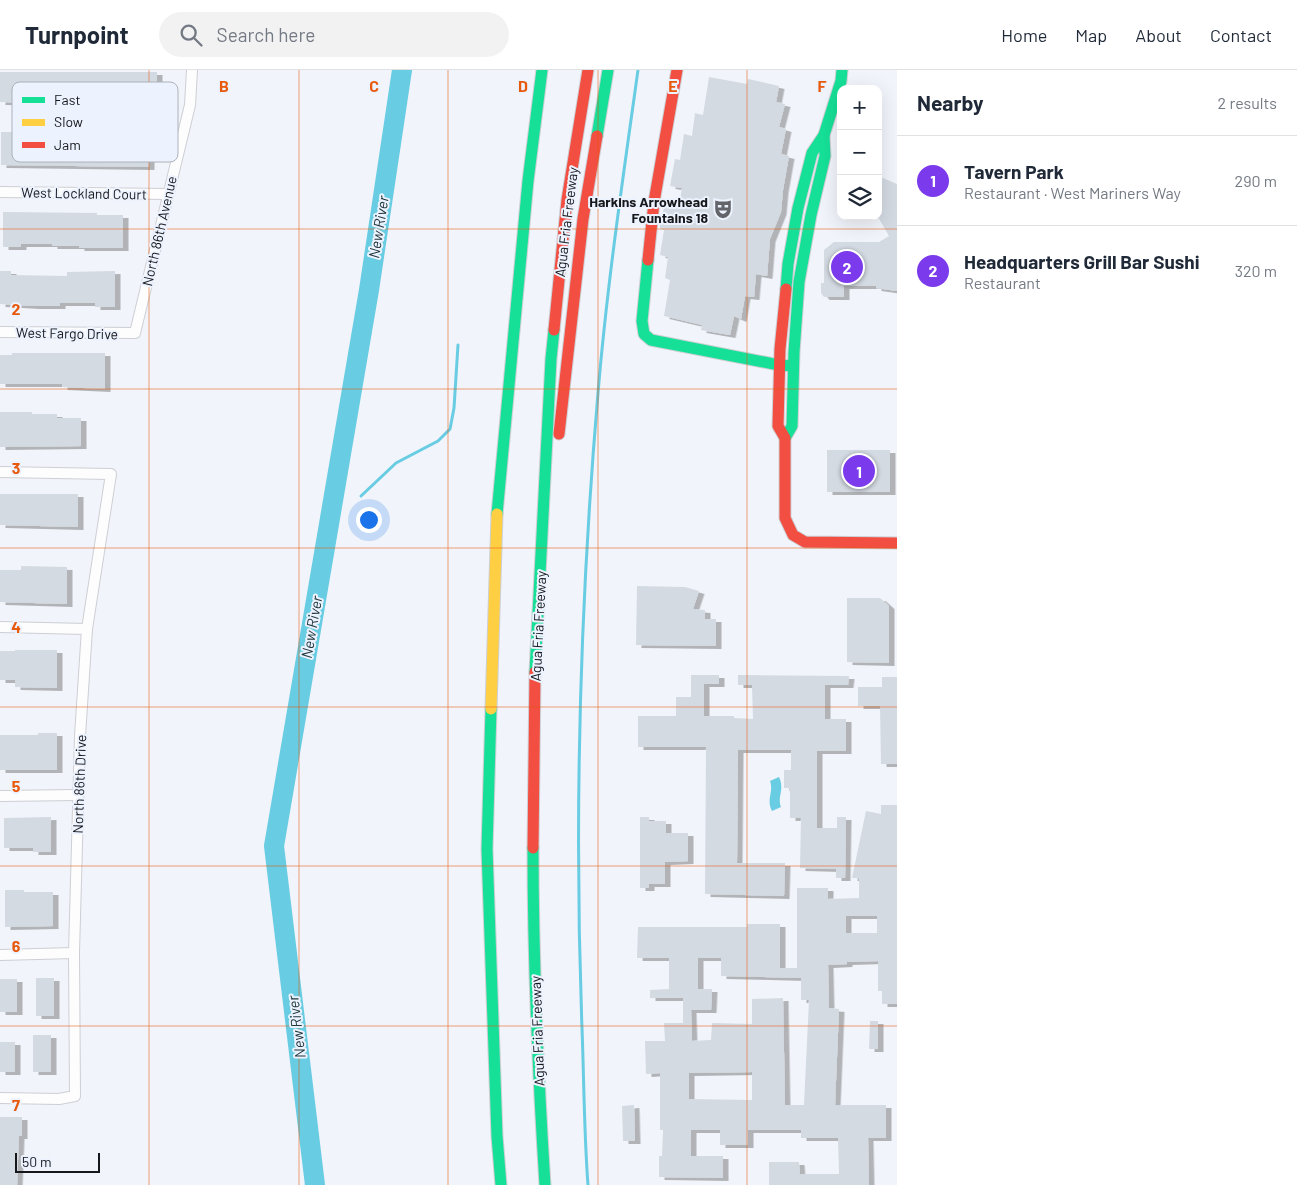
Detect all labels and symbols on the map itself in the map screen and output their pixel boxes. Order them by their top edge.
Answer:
text: B [219,76,229,95]
text: C [369,76,379,95]
text: D [518,76,528,95]
text: E [668,76,678,95]
text: F [818,76,827,95]
legend [12,82,178,162]
text: Fast [54,91,80,108]
text: Slow [54,113,83,130]
text: Jam [54,136,81,153]
street label: Agua Fria Freeway [551,166,581,278]
street label: North 86th Avenue [138,174,180,288]
street label: West Lockland Court [21,183,147,203]
place label: Harkins Arrowhead Fountains 18 [589,193,708,226]
water label: New River [364,194,392,260]
theatre icon: Harkins Arrowhead Fountains 18 [712,198,734,220]
pin: 2 [831,248,863,286]
text: 2 [12,299,21,318]
street label: West Fargo Drive [16,324,118,342]
pin: 1 [843,452,875,490]
text: 3 [12,458,20,477]
your location [356,507,382,533]
street label: Agua Fria Freeway [527,570,549,682]
water label: New River [297,594,325,660]
text: 4 [11,617,21,636]
street label: North 86th Drive [69,734,89,834]
text: 5 [12,776,21,795]
text: 6 [12,936,21,955]
street label: Agua Fria Freeway [527,975,547,1087]
water label: New River [283,994,309,1059]
text: 7 [12,1095,20,1114]
scale bar [15,1150,100,1173]

